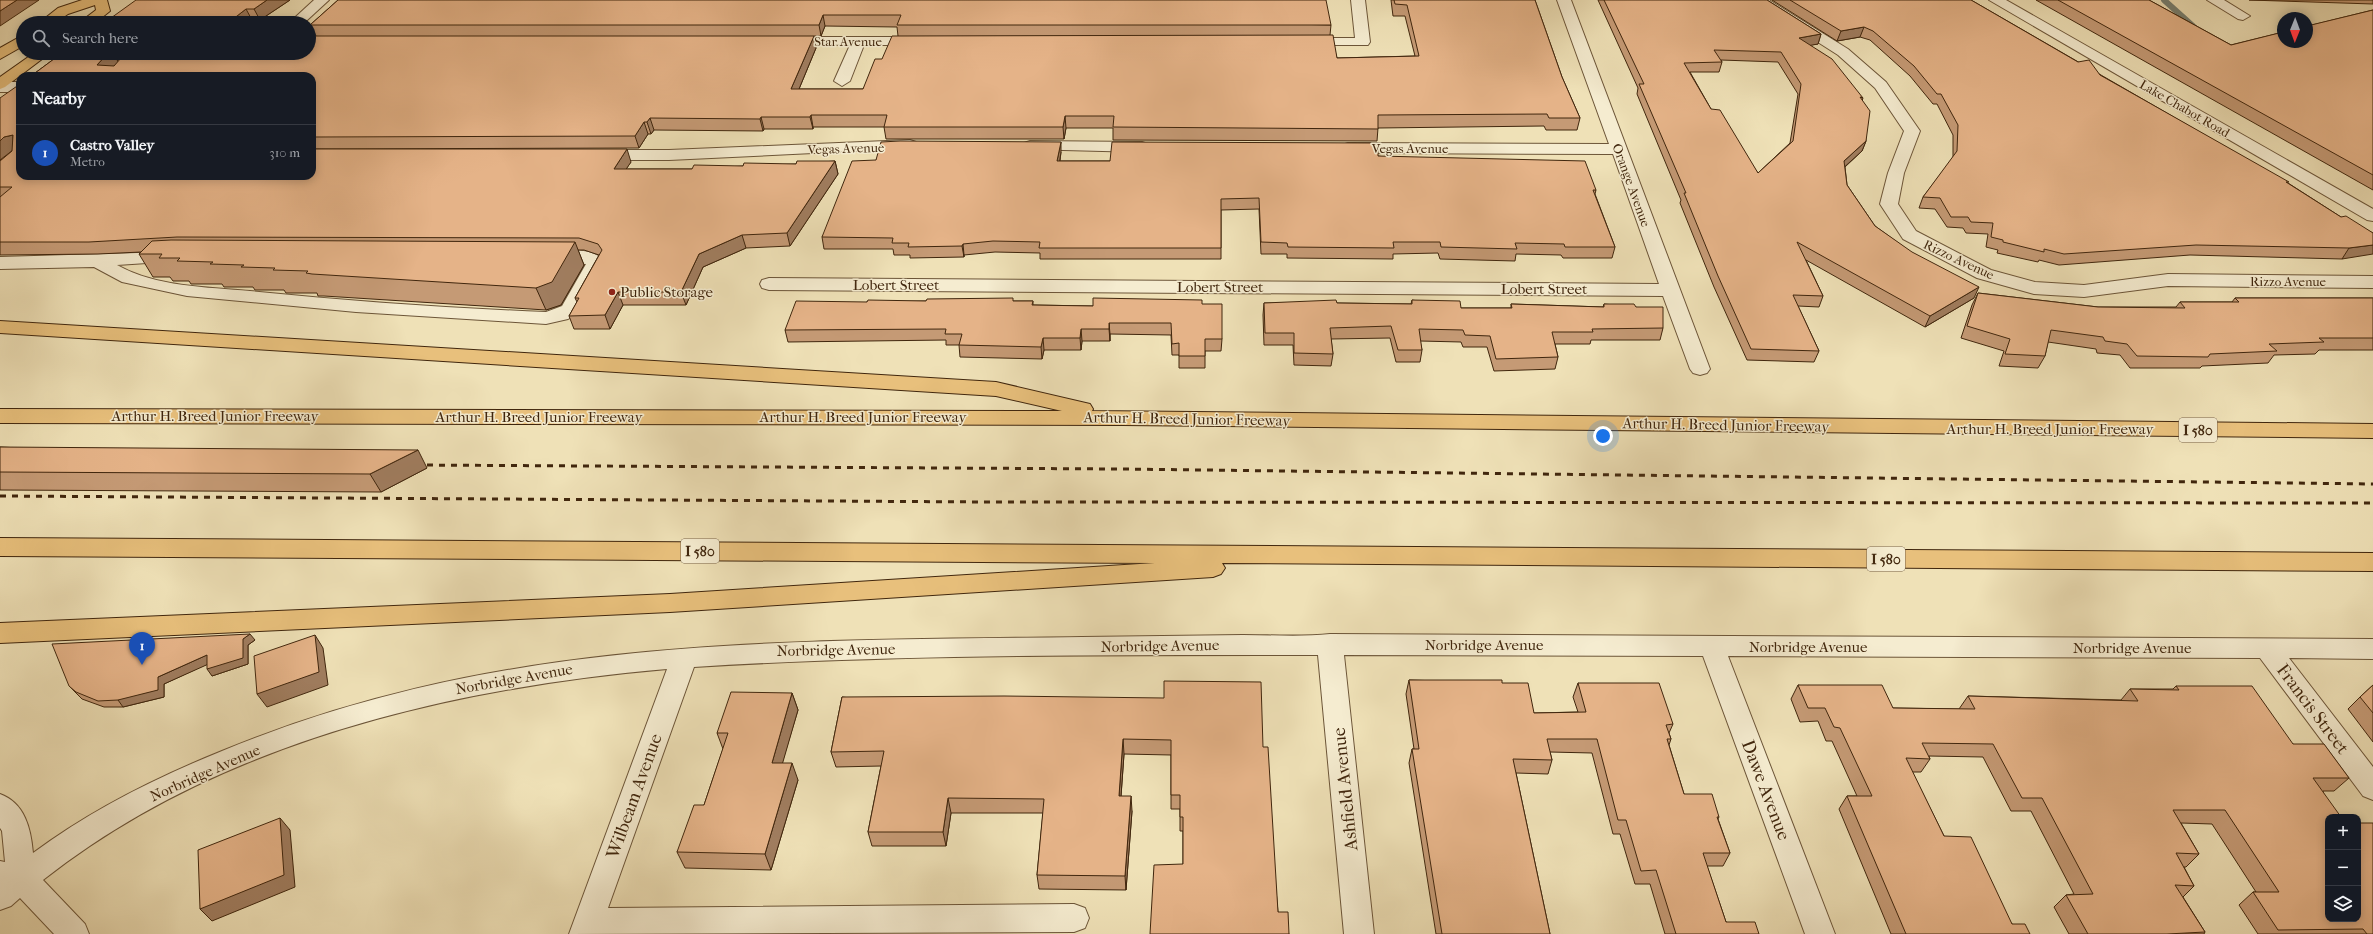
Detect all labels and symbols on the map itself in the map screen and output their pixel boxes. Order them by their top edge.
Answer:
north arrow [2277,12,2313,48]
street label: Star Avenue [814,34,882,49]
street label: Lake Chabot Road [2137,77,2233,141]
street label: Vegas Avenue [806,140,885,157]
street label: Vegas Avenue [1371,141,1449,156]
street label: Orange Avenue [1610,141,1654,229]
street label: Rizzo Avenue [1921,237,1997,283]
street label: Rizzo Avenue [2250,274,2327,289]
street label: Lobert Street [853,276,940,294]
street label: Lobert Street [1177,278,1264,296]
street label: Lobert Street [1501,280,1588,298]
place label: Public Storage [620,283,713,301]
marker: Public Storage [607,287,617,297]
street label: Arthur H. Breed Junior Freeway [111,407,319,425]
street label: Arthur H. Breed Junior Freeway [435,408,643,426]
street label: Arthur H. Breed Junior Freeway [759,408,967,426]
street label: Arthur H. Breed Junior Freeway [1082,408,1292,430]
street label: Arthur H. Breed Junior Freeway [1621,414,1831,436]
road number: I 580 [2179,418,2217,442]
street label: Arthur H. Breed Junior Freeway [1946,420,2154,438]
your location [1593,426,1613,446]
road number: I 580 [681,539,719,563]
road number: I 580 [1867,547,1905,571]
pin: 1 [129,632,155,665]
street label: Norbridge Avenue [1101,636,1220,656]
street label: Norbridge Avenue [1425,636,1544,654]
street label: Norbridge Avenue [1749,638,1868,656]
street label: Norbridge Avenue [2073,639,2192,657]
street label: Norbridge Avenue [777,640,896,660]
street label: Norbridge Avenue [454,660,575,698]
street label: Francis Street [2272,660,2354,759]
street label: Ashfield Avenue [1329,726,1363,853]
street label: Wilbeam Avenue [602,731,667,862]
street label: Dawe Avenue [1737,737,1794,843]
street label: Norbridge Avenue [147,740,263,805]

